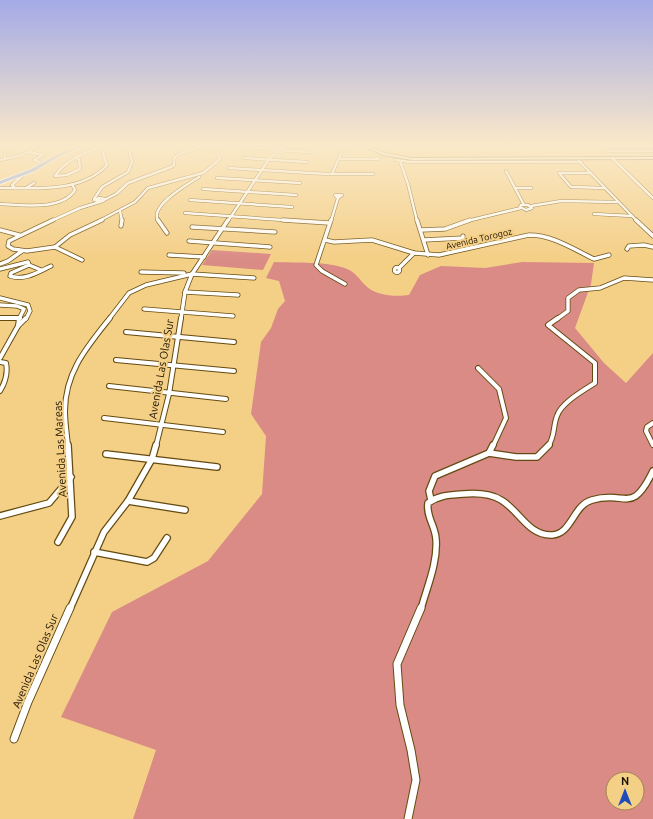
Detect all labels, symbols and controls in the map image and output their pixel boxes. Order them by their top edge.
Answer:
street label: Avenida Torogoz [445,227,513,251]
street label: Avenida Las Olas Sur [146,317,176,420]
street label: Avenida Las Mareas [51,400,69,497]
street label: Avenida Las Olas Sur [10,611,61,710]
north arrow [605,771,645,811]
text: N [621,775,629,787]

